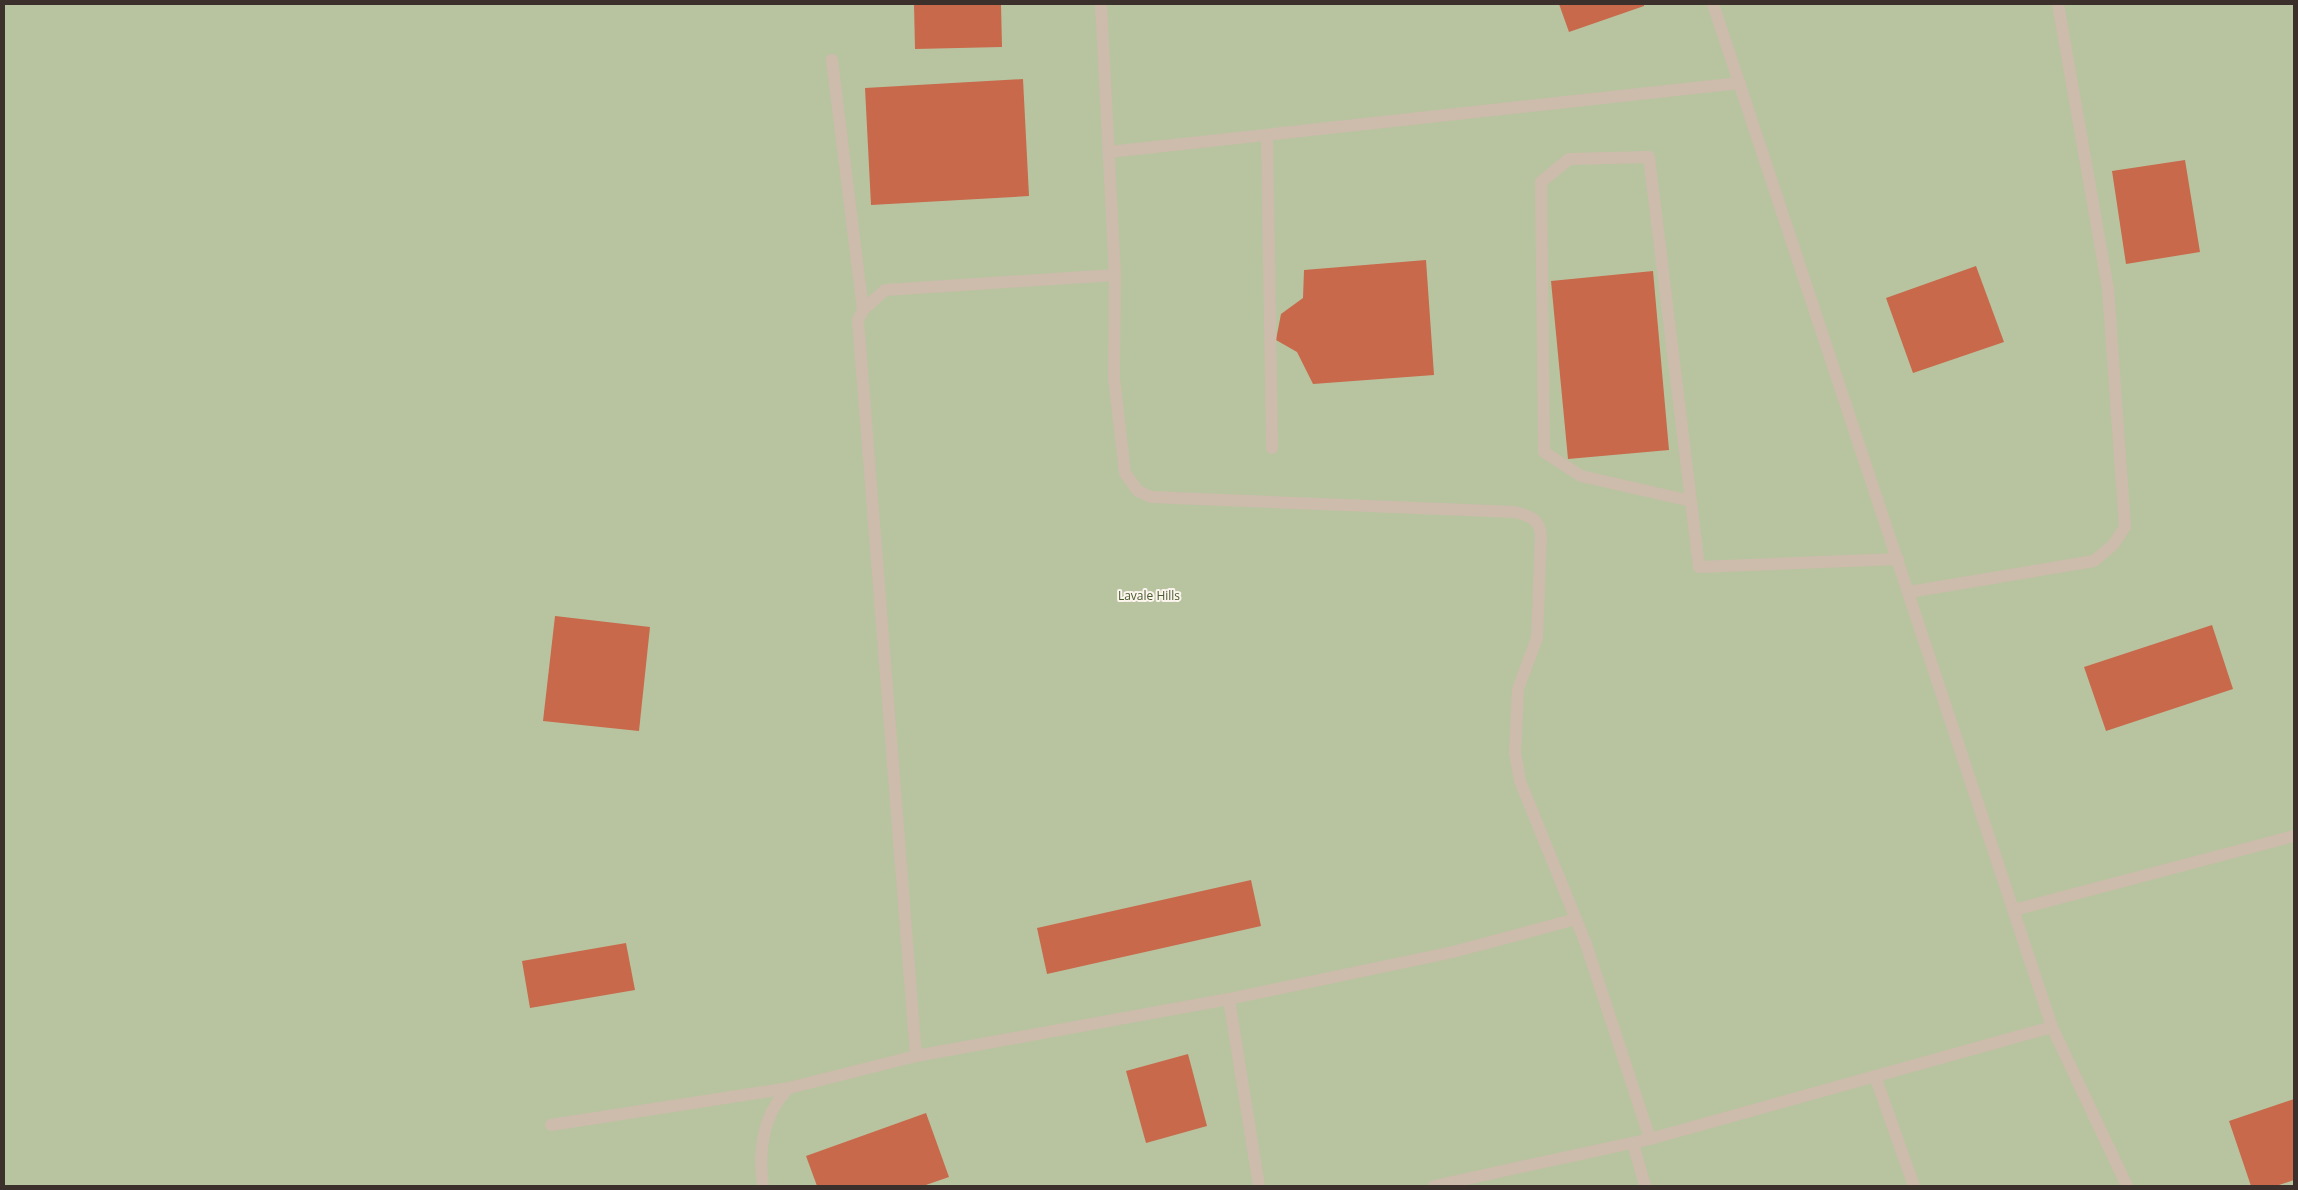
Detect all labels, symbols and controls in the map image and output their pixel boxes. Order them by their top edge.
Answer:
park label: Lavale Hills [1118,587,1180,604]

